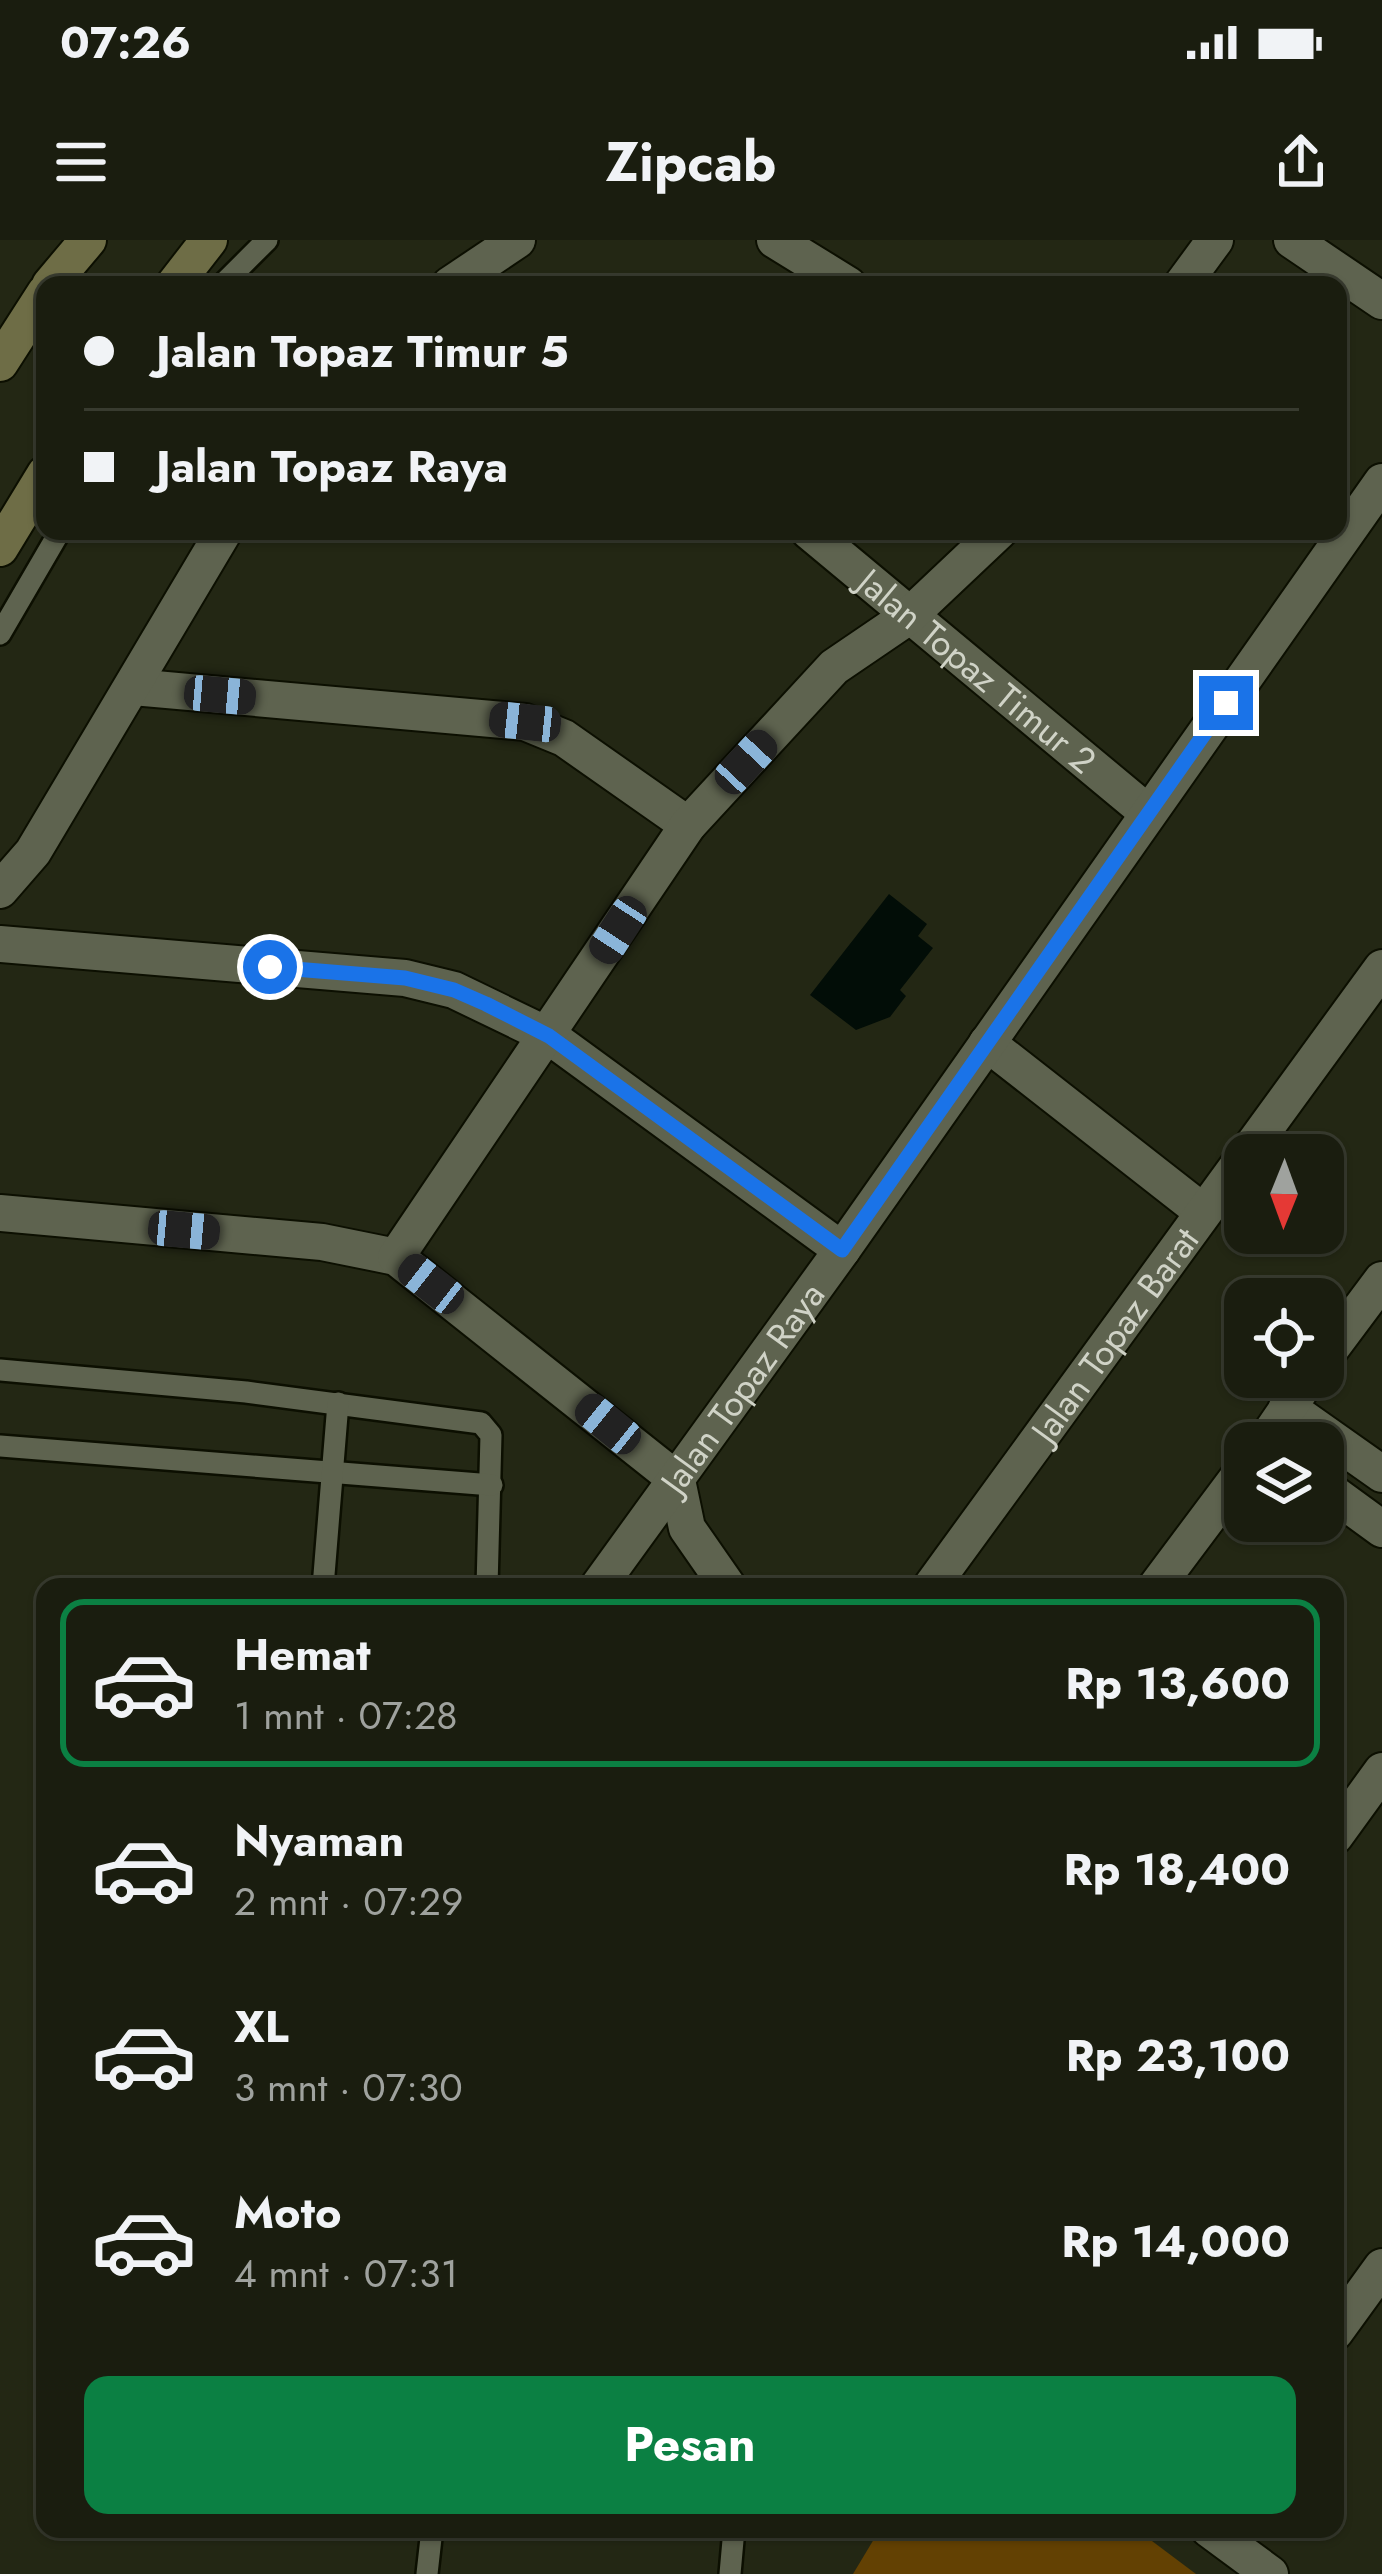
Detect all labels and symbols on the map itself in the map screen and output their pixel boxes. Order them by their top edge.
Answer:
street label: Jalan Topaz Timur 2 [844,554,1108,786]
car [183,674,257,716]
route end [1199,676,1253,730]
car [487,700,563,744]
car [708,723,784,801]
car [583,890,653,970]
route start [243,940,297,994]
north arrow [1224,1134,1344,1254]
car [147,1209,221,1251]
street label: Jalan Topaz Barat [1016,1216,1211,1456]
car [392,1248,470,1320]
street label: Jalan Topaz Raya [646,1271,837,1507]
car [569,1387,647,1461]

